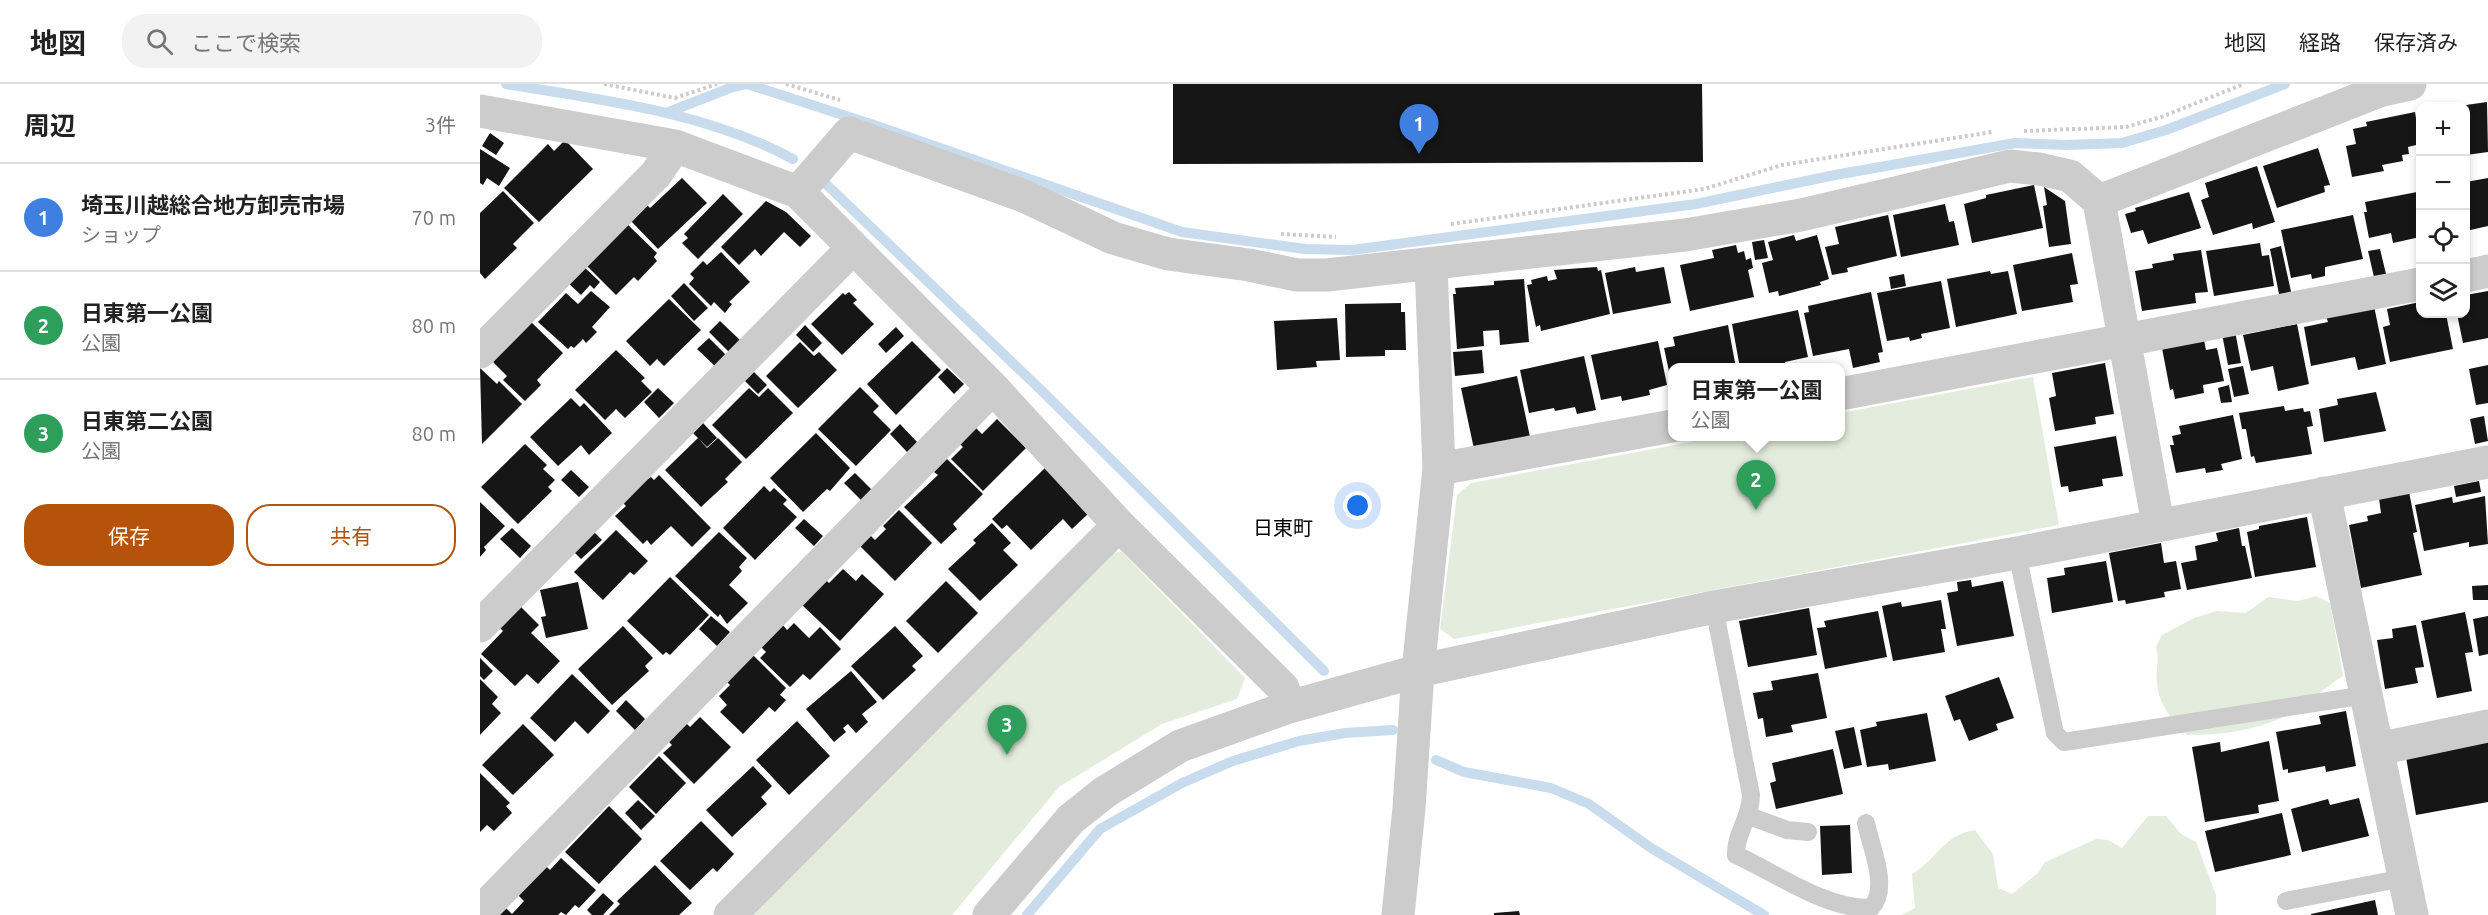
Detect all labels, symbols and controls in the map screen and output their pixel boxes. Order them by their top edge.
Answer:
search box [122,14,542,68]
icon: search [143,25,176,58]
text: 地図 [30,27,86,58]
text: ここで検索 [191,30,301,55]
text: 地図 [2224,30,2266,54]
text: 経路 [2299,30,2341,54]
text: 保存済み [2374,30,2458,54]
map controls [2416,102,2470,318]
button: + [2416,102,2470,156]
pin: 1 [1400,104,1438,154]
text: 周辺 [24,111,76,140]
text: 3件 [425,113,456,136]
button: − [2416,156,2470,210]
text: 埼玉川越総合地方卸売市場 [81,192,345,217]
text: 1 [38,206,49,229]
text: 70 m [412,206,456,229]
button: locate [2416,210,2470,264]
text: ショップ [81,223,161,246]
button: layers [2416,264,2470,318]
text: 日東第一公園 [81,300,213,325]
text: 2 [38,314,49,337]
text: 80 m [412,314,456,337]
text: 公園 [81,331,121,354]
popup [1668,363,1845,441]
text: 日東第一公園 [1690,377,1823,402]
text: 日東第二公園 [81,408,213,433]
text: 公園 [1690,408,1730,431]
text: 3 [38,422,49,445]
text: 80 m [412,422,456,445]
text: 公園 [81,439,121,462]
pin: 2 [1736,460,1776,510]
your location [1343,491,1372,520]
button: 保存 [24,504,234,566]
button: 共有 [246,504,456,566]
district label: 日東町 [1253,516,1313,539]
pin: 3 [988,706,1026,755]

